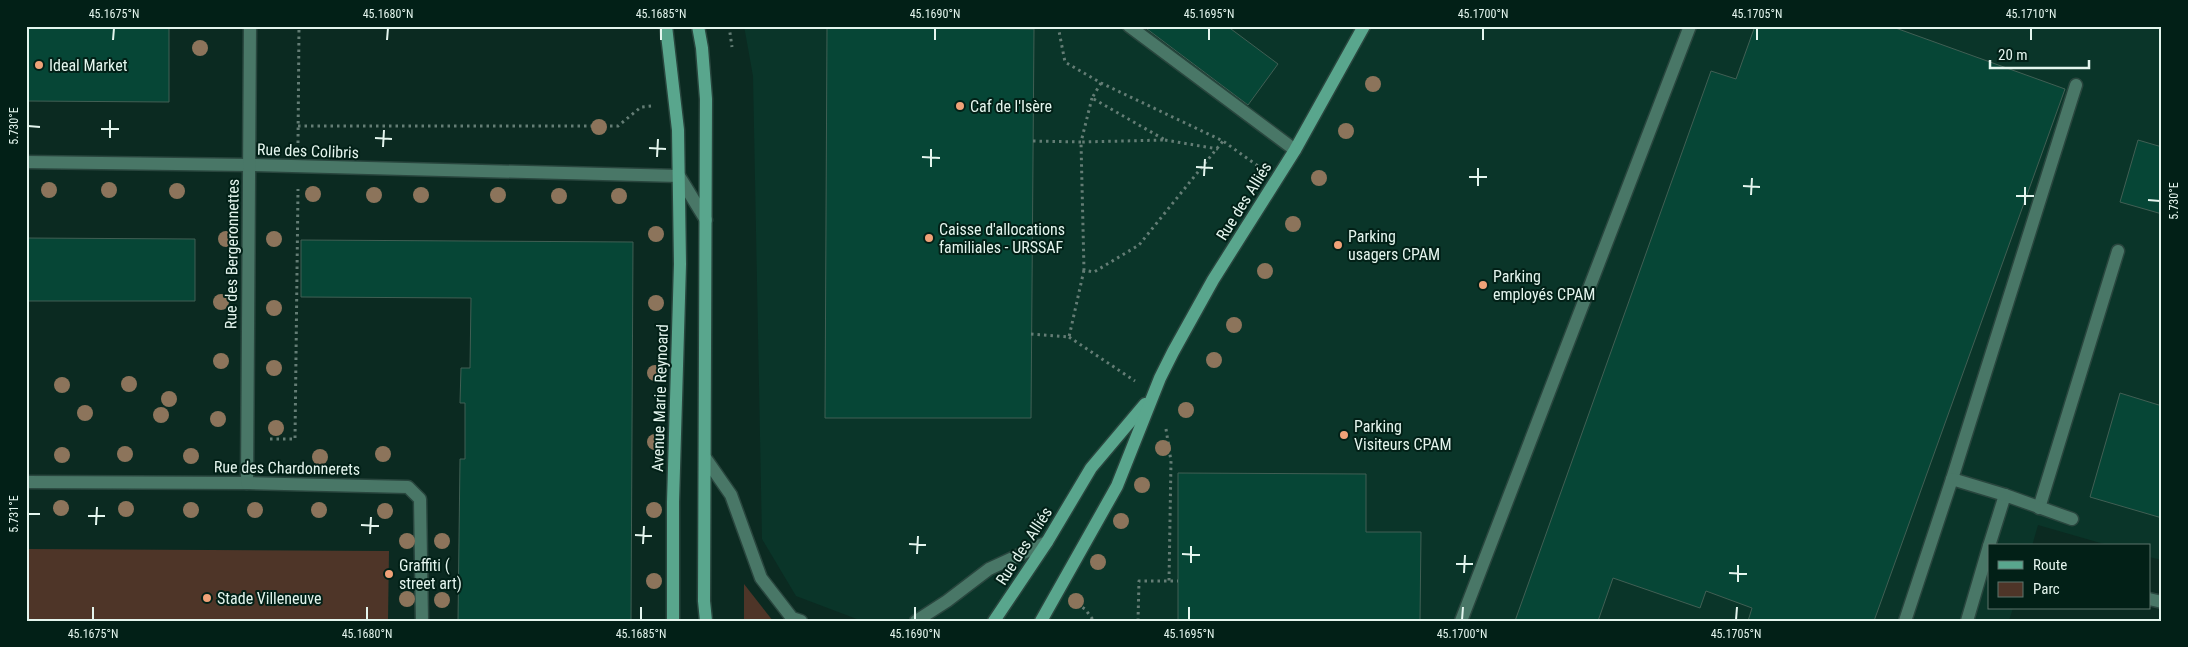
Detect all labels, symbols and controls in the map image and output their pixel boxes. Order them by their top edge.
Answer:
text: 45.1675°N [89,7,139,21]
text: 45.1680°N [363,7,413,21]
text: 45.1685°N [636,7,686,21]
text: 45.1690°N [910,7,960,21]
text: 45.1695°N [1184,7,1234,21]
text: 45.1700°N [1458,7,1508,21]
text: 45.1705°N [1732,7,1782,21]
text: 45.1710°N [2006,7,2056,21]
scale bar [1990,38,2089,70]
text: 20 m [1998,46,2028,64]
place label: Ideal Market [49,56,128,75]
marker: Ideal Market [33,59,45,71]
place label: Caf de l'Isère [970,97,1052,116]
marker: Caf de l'Isère [954,100,966,112]
text: 5.730°E [7,107,21,145]
street label: Rue des Colibris [257,140,359,162]
street label: Rue des Alliés [1212,158,1276,244]
street label: Rue des Bergeronnettes [221,179,243,329]
text: 5.730°E [2167,182,2181,220]
place label: Caisse d'allocations familiales - URSSAF [939,220,1065,257]
place label: Parking usagers CPAM [1348,227,1440,264]
marker: Caisse d'allocations familiales - URSSAF [923,232,935,244]
marker: Parking usagers CPAM [1332,239,1344,251]
place label: Parking employés CPAM [1493,267,1595,304]
marker: Parking employés CPAM [1477,279,1489,291]
street label: Avenue Marie Reynoard [648,324,672,472]
place label: Parking Visiteurs CPAM [1354,417,1452,454]
marker: Parking Visiteurs CPAM [1338,429,1350,441]
street label: Rue des Chardonnerets [214,457,360,479]
text: 5.731°E [7,495,21,533]
street label: Rue des Alliés [992,504,1056,588]
legend [1988,544,2150,610]
place label: Graffiti ( street art) [399,556,462,593]
text: Route [2033,556,2067,574]
marker: Graffiti ( street art) [383,568,395,580]
text: Parc [2033,580,2060,598]
place label: Stade Villeneuve [217,589,322,608]
marker: Stade Villeneuve [201,592,213,604]
text: 45.1675°N [68,627,118,641]
text: 45.1680°N [342,627,392,641]
text: 45.1685°N [616,627,666,641]
text: 45.1690°N [890,627,940,641]
text: 45.1695°N [1164,627,1214,641]
text: 45.1700°N [1437,627,1487,641]
text: 45.1705°N [1711,627,1761,641]

